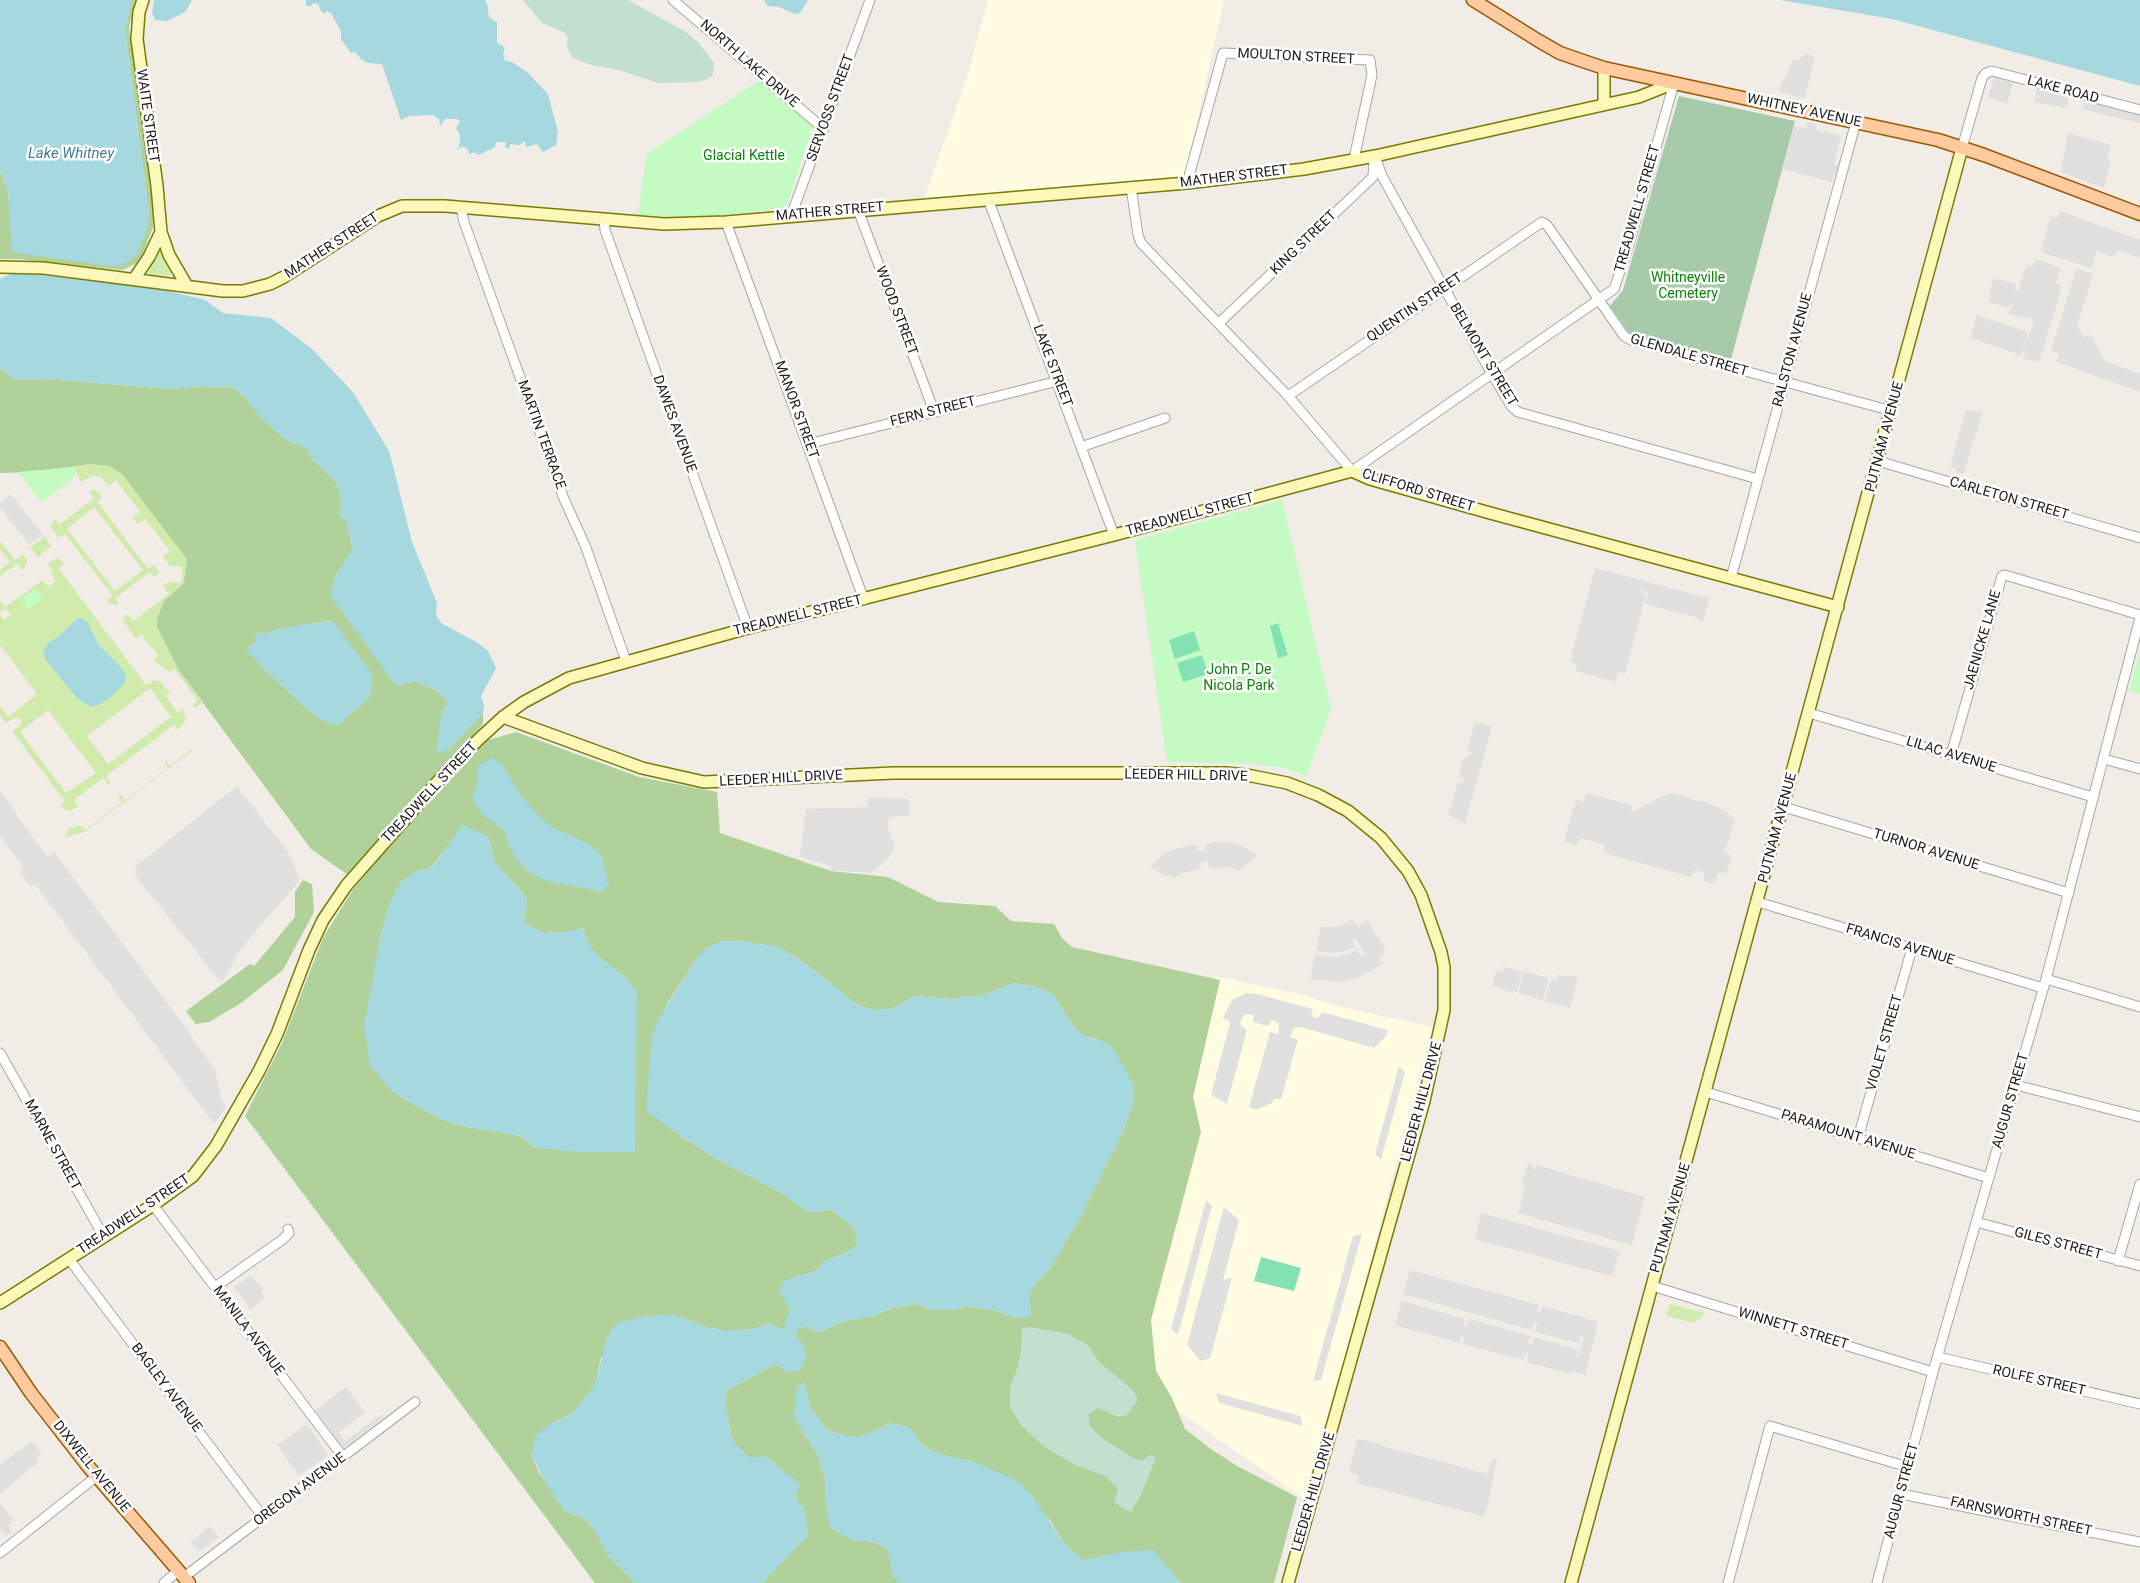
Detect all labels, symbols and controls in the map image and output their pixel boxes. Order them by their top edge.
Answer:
street label: NORTH LAKE DRIVE [696,17,802,111]
street label: MOULTON STREET [1237,46,1355,68]
street label: SERVOSS STREET [804,52,858,164]
street label: WAITE STREET [132,68,162,164]
street label: LAKE ROAD [2025,72,2101,108]
street label: WHITNEY AVENUE [1745,91,1863,131]
street label: TREADWELL STREET [1612,143,1664,275]
water label: Lake Whitney [28,145,114,163]
park label: Glacial Kettle [703,148,785,164]
street label: MATHER STREET [1179,162,1289,192]
street label: MATHER STREET [775,199,885,225]
street label: KING STREET [1267,207,1341,279]
street label: MATHER STREET [282,209,382,283]
street label: WOOD STREET [871,264,921,358]
street label: QUENTIN STREET [1364,270,1466,346]
park label: Whitneyville Cemetery [1651,270,1725,302]
street label: RALSTON AVENUE [1770,291,1816,409]
street label: BELMONT STREET [1446,300,1520,410]
street label: LAKE STREET [1029,323,1075,409]
street label: GLENDALE STREET [1628,331,1750,381]
street label: MANOR STREET [771,359,821,461]
street label: DAWES AVENUE [649,373,699,475]
street label: MARTIN TERRACE [513,378,569,492]
street label: PUTNAM AVENUE [1862,380,1908,494]
street label: FERN STREET [889,393,977,431]
street label: CLIFFORD STREET [1360,466,1476,516]
street label: CARLETON STREET [1947,474,2071,524]
street label: TREADWELL STREET [1124,490,1256,540]
street label: JAENICKE LANE [1961,588,2005,692]
street label: TREADWELL STREET [732,592,864,640]
park label: John P. De Nicola Park [1203,662,1275,694]
street label: LILAC AVENUE [1904,733,1998,777]
street label: TREADWELL STREET [379,739,481,847]
street label: LEEDER HILL DRIVE [719,767,843,791]
street label: LEEDER HILL DRIVE [1124,767,1248,785]
street label: PUTNAM AVENUE [1755,771,1801,885]
street label: TURNOR AVENUE [1871,826,1981,874]
street label: FRANCIS AVENUE [1844,921,1956,969]
street label: VIOLET STREET [1863,993,1907,1093]
street label: LEEDER HILL DRIVE [1398,1040,1446,1164]
street label: AUGUR STREET [1989,1051,2033,1151]
street label: MARNE STREET [20,1097,84,1193]
street label: PARAMOUNT AVENUE [1779,1107,1917,1163]
street label: PUTNAM AVENUE [1647,1161,1695,1275]
street label: TREADWELL STREET [75,1171,193,1259]
street label: GILES STREET [2012,1224,2104,1264]
street label: MANILA AVENUE [209,1283,287,1379]
street label: WINNETT STREET [1736,1304,1850,1354]
street label: BAGLEY AVENUE [127,1340,205,1436]
street label: ROLFE STREET [1991,1362,2087,1400]
street label: DIXWELL AVENUE [49,1418,133,1516]
street label: LEEDER HILL DRIVE [1289,1430,1339,1554]
street label: AUGUR STREET [1881,1441,1923,1541]
street label: OREGON AVENUE [251,1450,349,1530]
street label: FARNSWORTH STREET [1949,1494,2093,1540]

